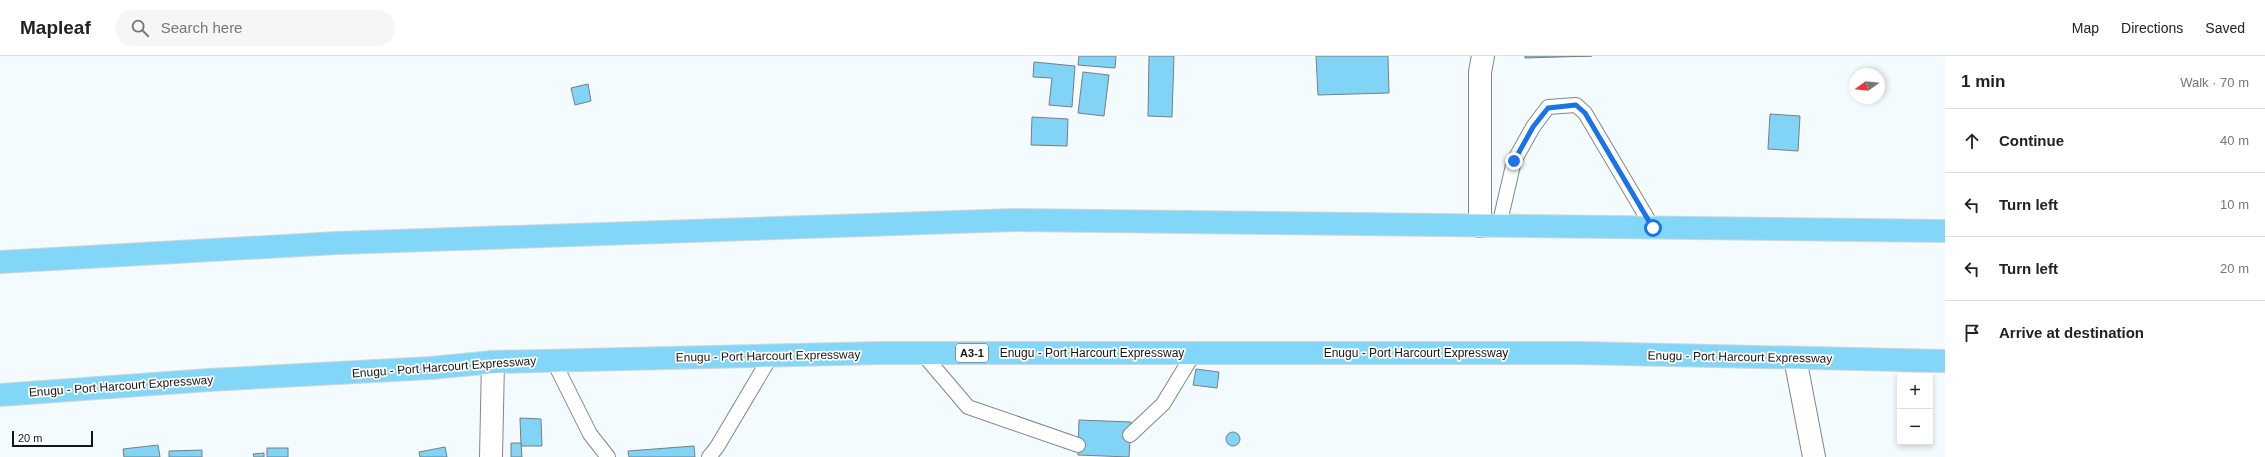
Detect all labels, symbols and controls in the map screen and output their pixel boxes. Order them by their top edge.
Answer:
search box [115,10,395,46]
text: Mapleaf [20,17,91,38]
icon: search [129,17,151,39]
text: Search here [161,19,242,36]
text: Map [2072,20,2099,36]
text: Directions [2121,20,2183,36]
text: Saved [2205,20,2245,36]
north arrow [1849,68,1885,104]
text: 1 min [1961,72,2005,91]
text: Walk · 70 m [2180,75,2249,90]
icon: ahead [1961,130,1983,152]
text: Continue [1999,132,2064,149]
text: 40 m [2220,133,2249,148]
route end [1505,152,1523,170]
icon: left [1961,194,1983,216]
text: Turn left [1999,196,2058,213]
text: 10 m [2220,197,2249,212]
route start [1644,219,1662,237]
icon: left [1961,258,1983,280]
text: Turn left [1999,260,2058,277]
text: 20 m [2220,261,2249,276]
icon: arrive [1961,322,1983,344]
text: Arrive at destination [1999,324,2144,341]
road number: A3-1 [956,344,988,362]
street label: Enugu - Port Harcourt Expressway [1000,346,1184,360]
street label: Enugu - Port Harcourt Expressway [1324,346,1508,360]
street label: Enugu - Port Harcourt Expressway [676,347,860,365]
street label: Enugu - Port Harcourt Expressway [1648,348,1832,366]
street label: Enugu - Port Harcourt Expressway [351,354,537,380]
street label: Enugu - Port Harcourt Expressway [28,373,214,399]
map controls [1897,373,1933,445]
button: + [1897,373,1933,409]
button: − [1897,409,1933,445]
scale bar [12,429,93,448]
text: 20 m [18,432,42,444]

